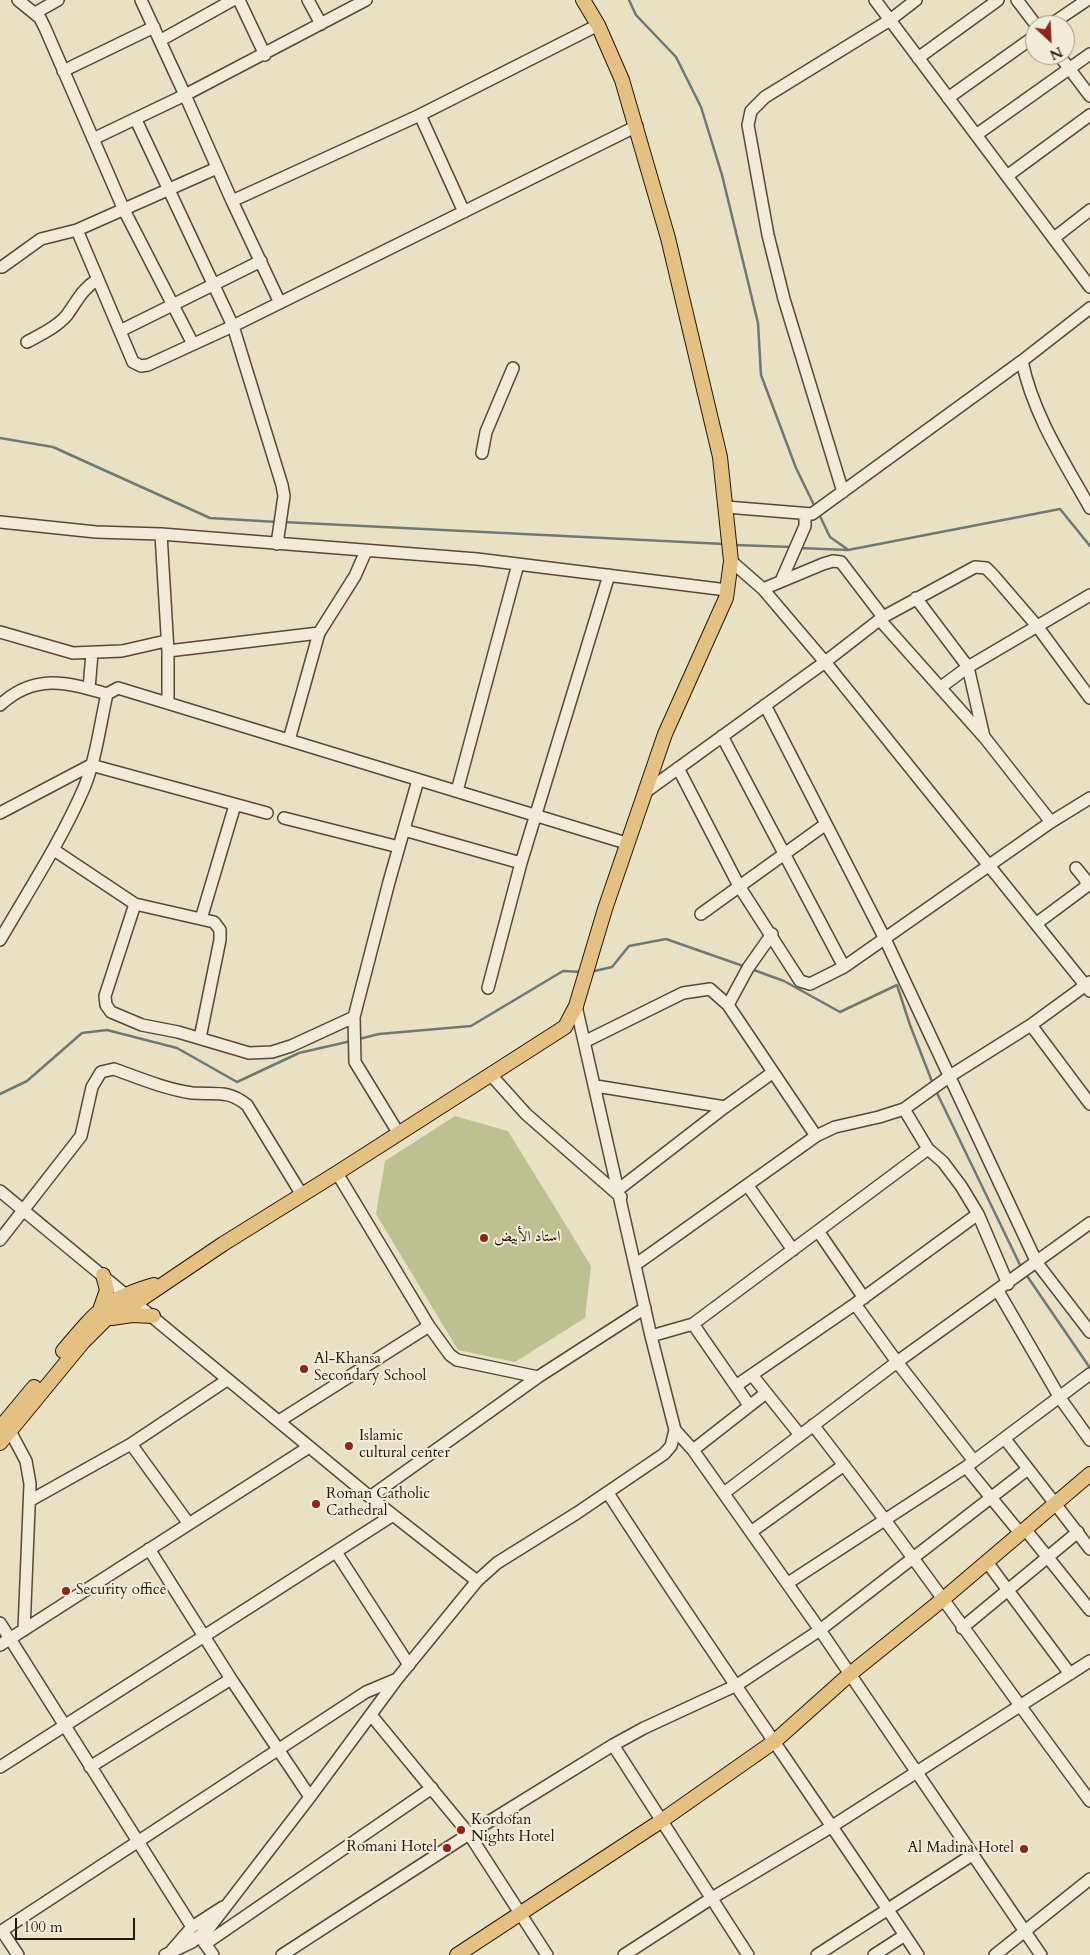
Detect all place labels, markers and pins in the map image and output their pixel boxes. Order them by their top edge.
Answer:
place label: استاد الأبيض [494,1229,560,1247]
marker: استاد الأبيض [478,1232,490,1244]
place label: Al-Khansa Secondary School [314,1351,426,1386]
marker: Al-Khansa Secondary School [298,1363,310,1375]
place label: Islamic cultural center [359,1428,450,1463]
marker: Islamic cultural center [343,1440,355,1452]
place label: Roman Catholic Cathedral [326,1486,430,1521]
marker: Roman Catholic Cathedral [310,1498,322,1510]
place label: Security office [76,1582,166,1600]
marker: Security office [60,1585,72,1597]
place label: Kordofan Nights Hotel [471,1812,554,1847]
marker: Kordofan Nights Hotel [455,1824,467,1836]
place label: Romani Hotel [347,1839,437,1857]
place label: Al Madina Hotel [908,1840,1014,1858]
marker: Romani Hotel [441,1842,453,1854]
marker: Al Madina Hotel [1018,1843,1030,1855]

